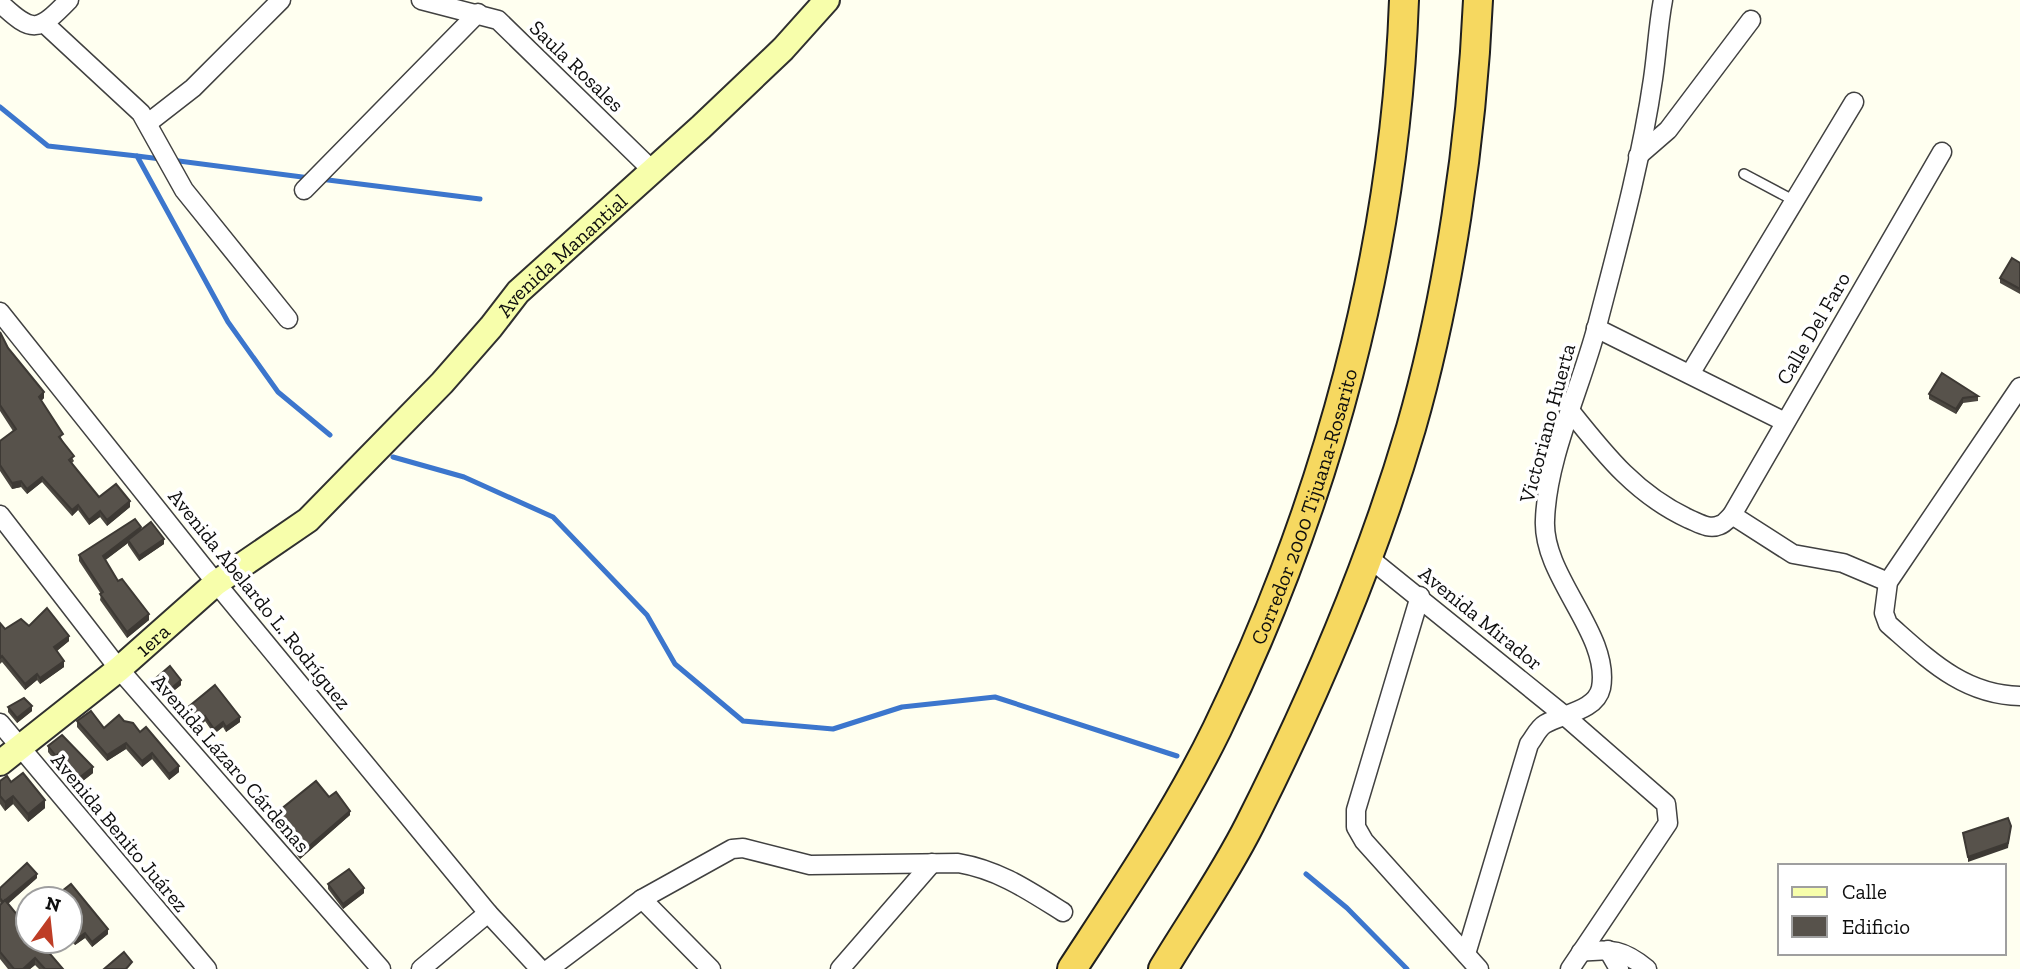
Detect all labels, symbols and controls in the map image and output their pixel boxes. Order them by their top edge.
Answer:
street label: Saula Rosales [525,15,629,117]
street label: Avenida Manantial [491,188,632,322]
street label: Calle Del Faro [1771,267,1855,389]
street label: Victoriano Huerta [1513,341,1580,506]
street label: Corredor 2000 Tijuana-Rosarito [1245,366,1362,648]
street label: Avenida Abelardo L. Rodríguez [163,484,357,714]
street label: Avenida Mirador [1414,561,1548,675]
street label: 1era [130,618,174,661]
street label: Avenida Lázaro Cárdenas [147,669,315,857]
street label: Avenida Benito Juárez [46,747,194,917]
legend [1778,864,2006,955]
text: Calle [1842,879,1887,904]
north arrow [14,885,84,955]
text: N [43,891,63,917]
text: Edificio [1842,914,1910,939]

